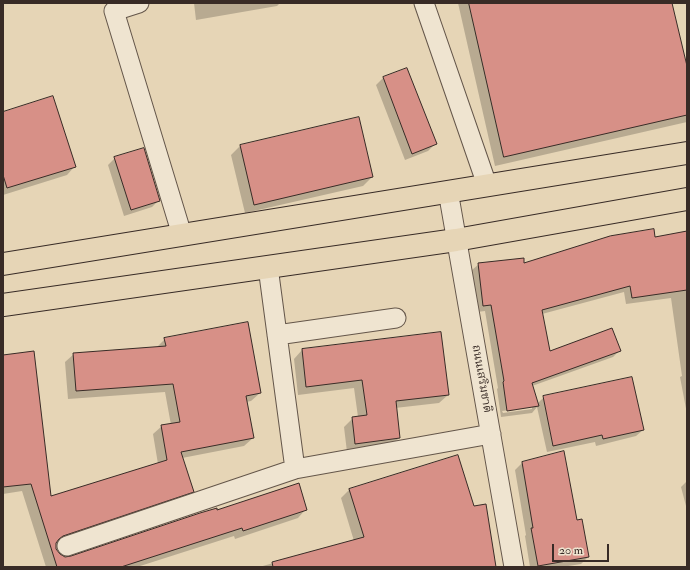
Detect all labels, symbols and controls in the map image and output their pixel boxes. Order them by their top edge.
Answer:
street label: ถนนเสริมชาติ [468,344,494,414]
scale bar [554,536,611,562]
text: 20 m [559,543,583,558]

